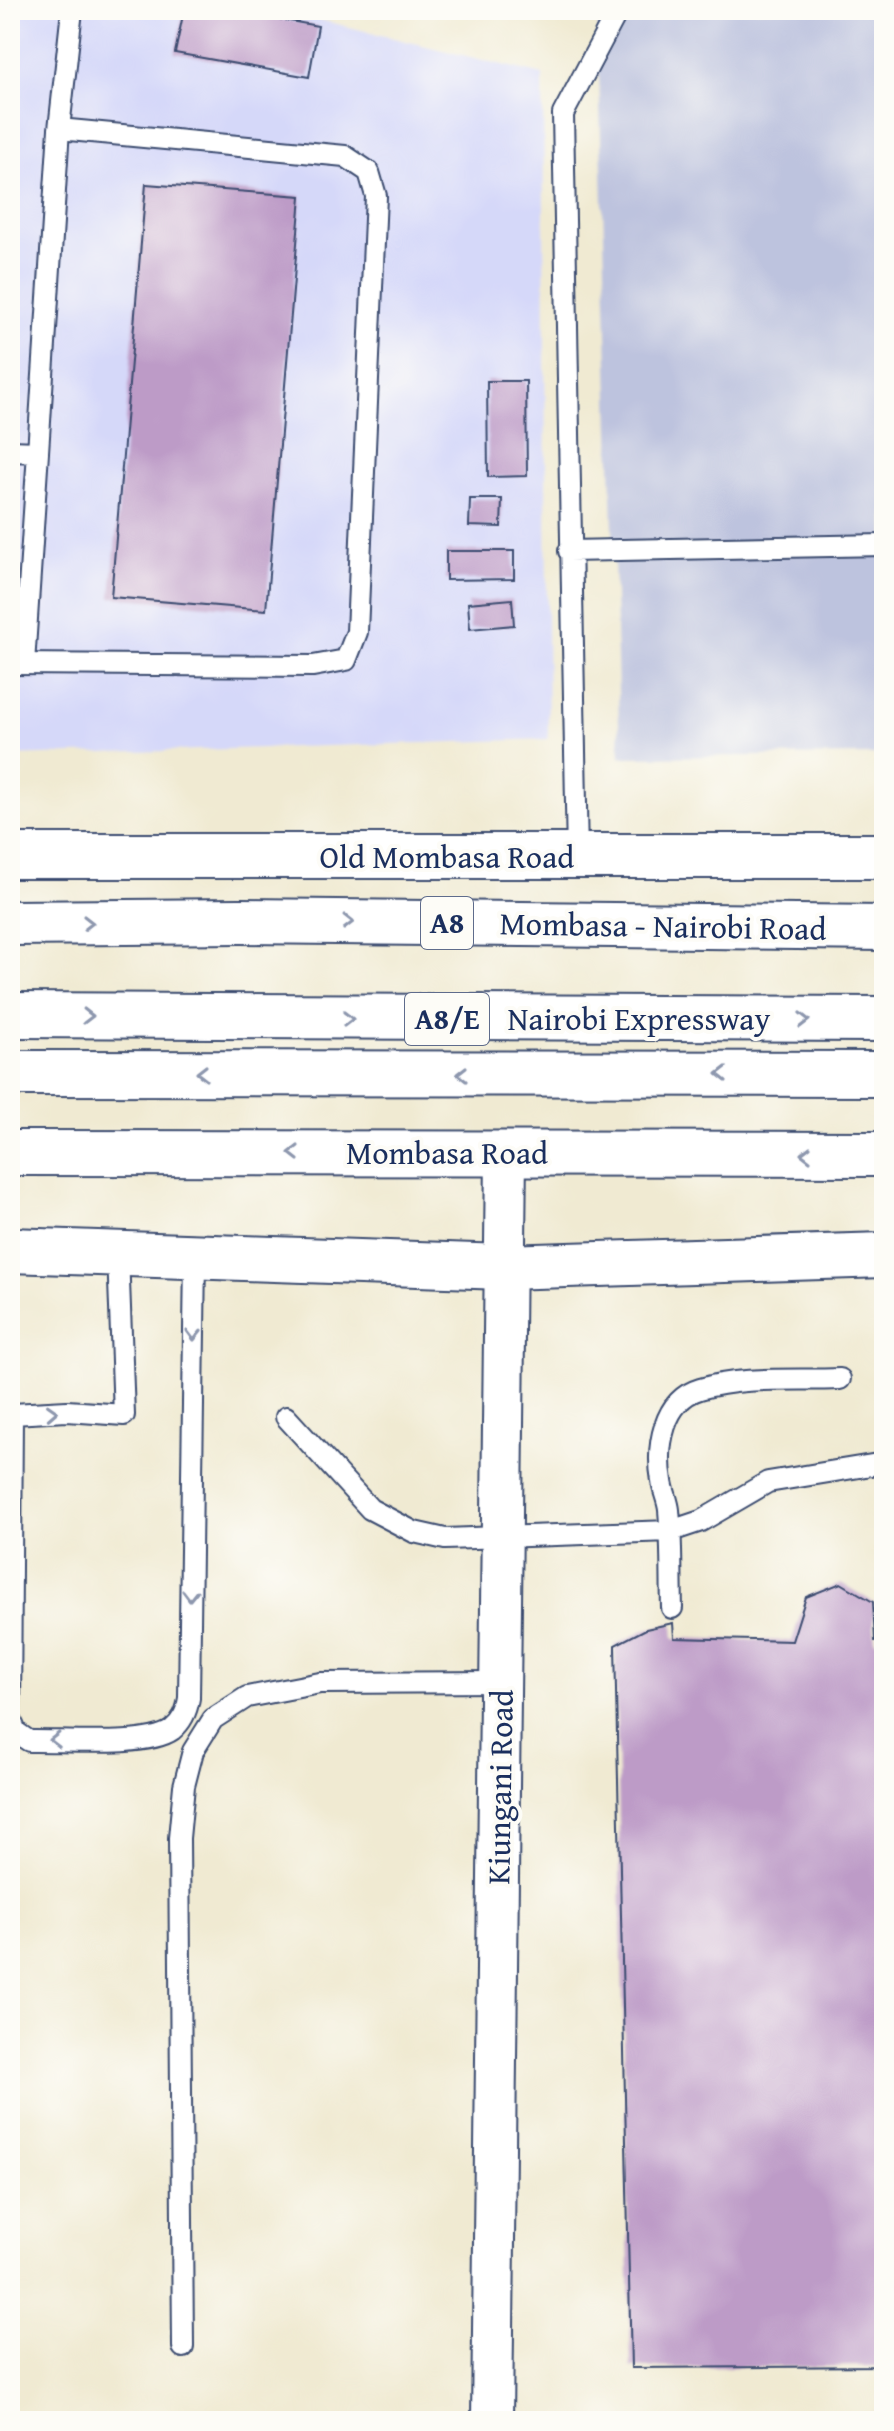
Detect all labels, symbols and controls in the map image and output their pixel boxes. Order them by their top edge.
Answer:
street label: Old Mombasa Road [320,833,574,880]
road number: A8 [421,897,473,949]
street label: Mombasa - Nairobi Road [499,899,827,952]
one-way arrow [82,914,95,931]
one-way arrow [342,914,355,931]
road number: A8/E [405,993,489,1045]
street label: Nairobi Expressway [508,995,770,1042]
one-way arrow [82,1007,95,1025]
one-way arrow [342,1010,355,1028]
one-way arrow [798,1011,811,1029]
one-way arrow [195,1064,208,1082]
one-way arrow [455,1065,468,1082]
one-way arrow [715,1065,728,1083]
street label: Mombasa Road [346,1129,548,1176]
one-way arrow [287,1144,300,1162]
one-way arrow [799,1145,812,1163]
one-way arrow [185,1329,203,1342]
one-way arrow [46,1404,59,1421]
one-way arrow [181,1589,199,1602]
street label: Kiungani Road [474,1689,525,1885]
one-way arrow [48,1731,61,1749]

